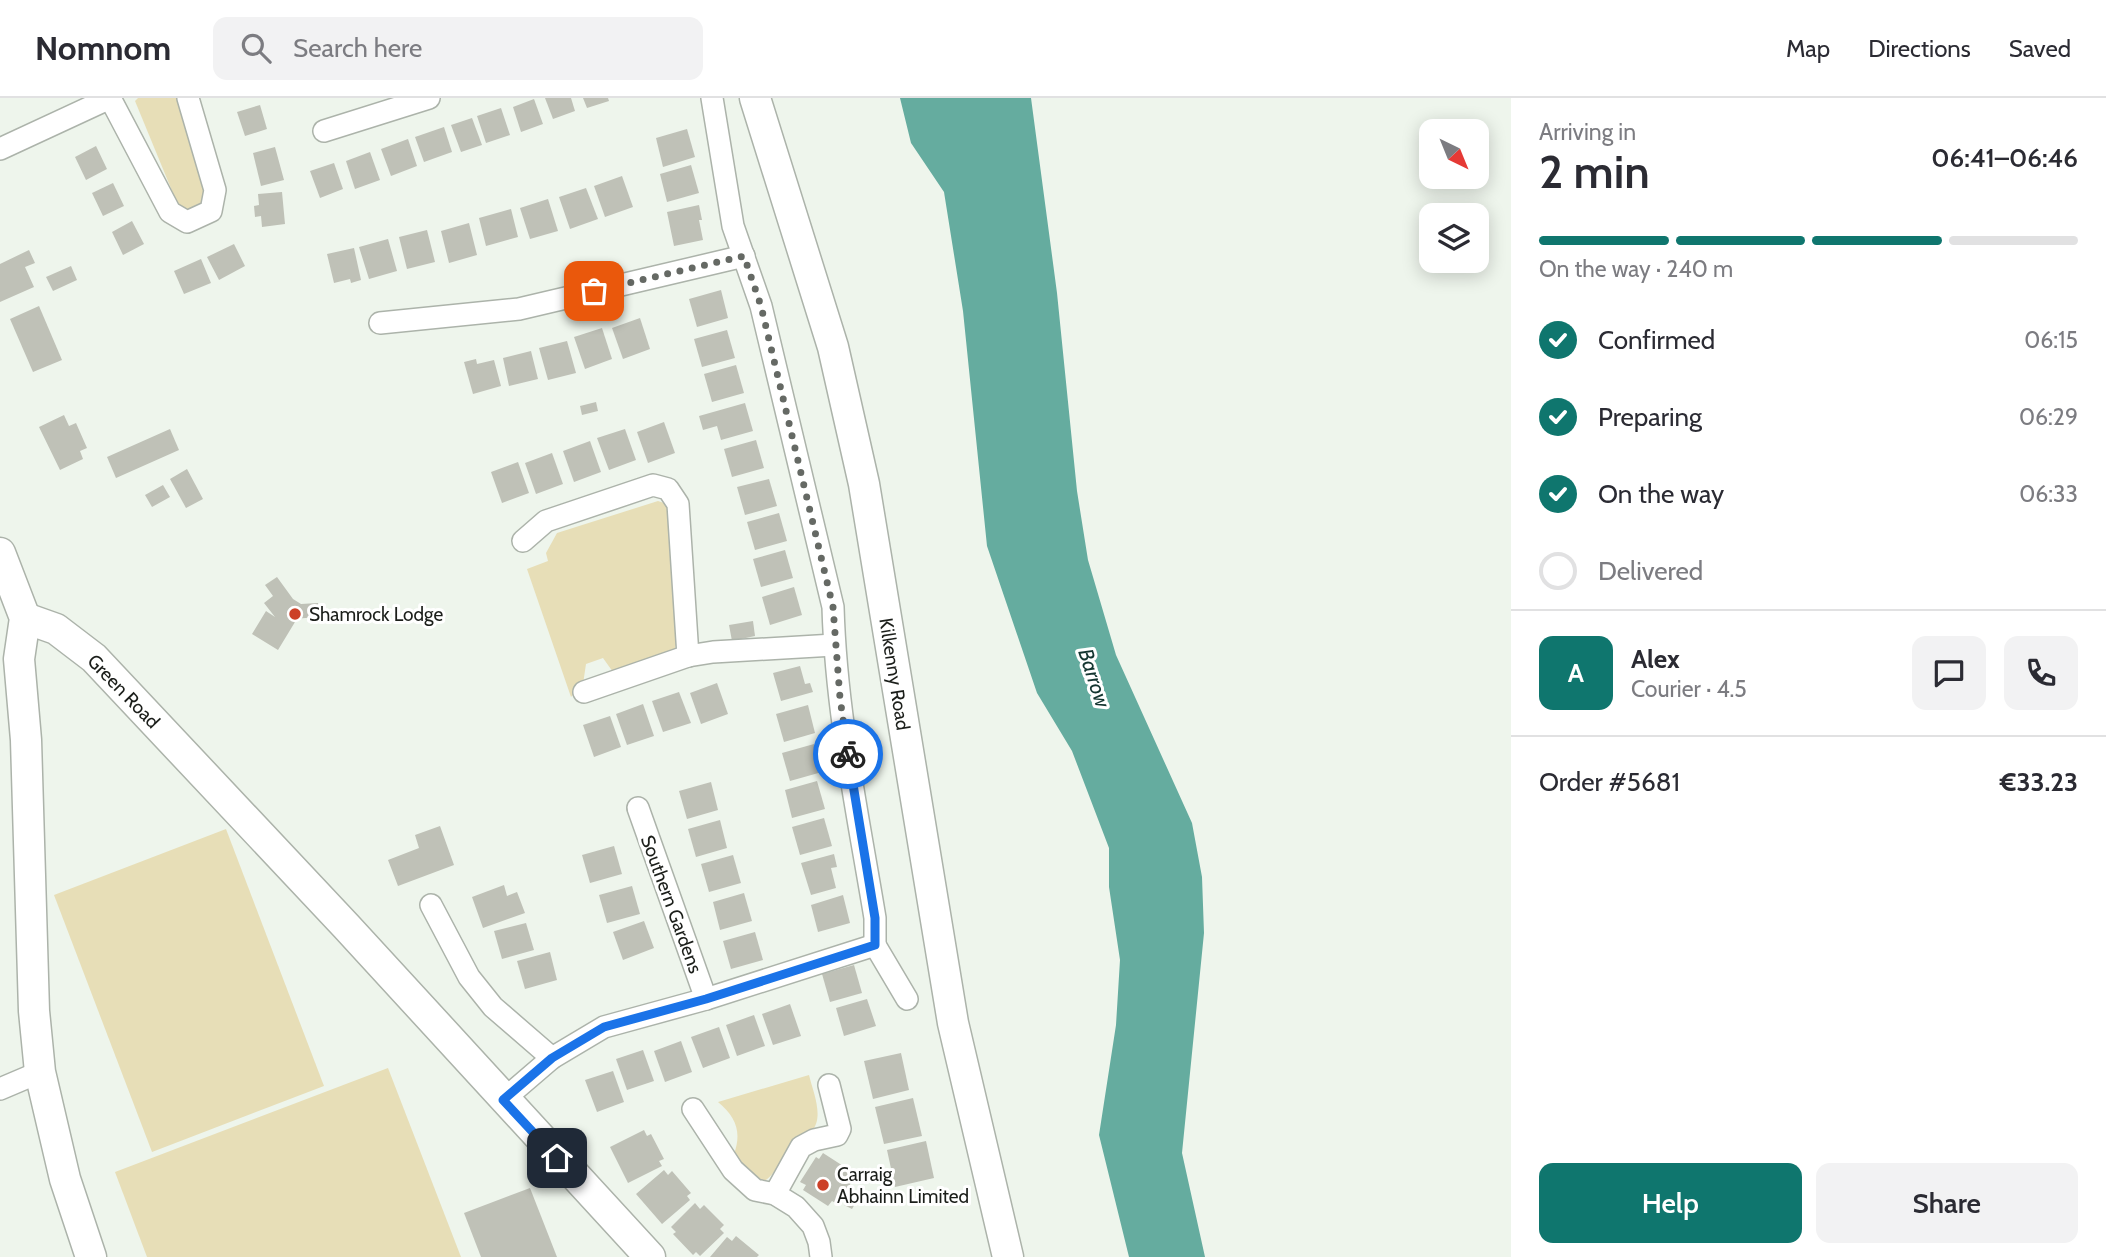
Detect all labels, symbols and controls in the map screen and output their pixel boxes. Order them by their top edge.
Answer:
search box [213,17,703,80]
text: Nomnom [35,28,171,68]
icon: search [237,29,275,67]
text: Search here [293,32,422,64]
text: Map [1786,34,1830,63]
text: Directions [1868,34,1971,63]
text: Saved [2009,34,2071,63]
text: Arriving in [1539,118,1636,146]
north arrow [1419,119,1489,189]
map controls [1419,119,1489,273]
text: 06:41–06:46 [1931,142,2078,174]
text: 2 min [1539,144,1650,200]
button: layers [1419,203,1489,273]
text: On the way · 240 m [1539,255,1733,283]
pin [564,261,624,321]
icon: bag [575,272,613,310]
icon: check [1539,321,1577,359]
text: Confirmed [1598,324,1715,356]
text: 06:15 [2024,326,2078,354]
icon: check [1539,398,1577,436]
text: Preparing [1598,401,1702,433]
text: 06:29 [2019,403,2078,431]
icon: check [1539,475,1577,513]
text: On the way [1598,478,1724,510]
text: 06:33 [2019,480,2078,508]
text: Delivered [1598,555,1703,587]
place label: Shamrock Lodge [309,603,443,626]
marker: Shamrock Lodge [287,606,303,622]
street label: Kilkenny Road [874,616,915,732]
button: chat [1912,636,1986,710]
button: phone [2004,636,2078,710]
text: Alex [1631,643,1680,675]
water label: Barrow [1073,645,1116,712]
street label: Green Road [83,650,165,733]
text: A [1568,657,1584,689]
text: Courier · 4.5 [1631,675,1747,703]
courier [813,719,883,789]
icon: bike [829,735,867,773]
text: Order #5681 [1539,766,1680,798]
text: €33.23 [2000,766,2078,798]
street label: Southern Gardens [636,832,707,976]
pin [527,1128,587,1188]
icon: home [538,1139,576,1177]
place label: Carraig Abhainn Limited [837,1163,969,1208]
button: Help [1539,1163,1802,1243]
button: Share [1816,1163,2078,1243]
marker: Carraig Abhainn Limited [815,1177,831,1193]

